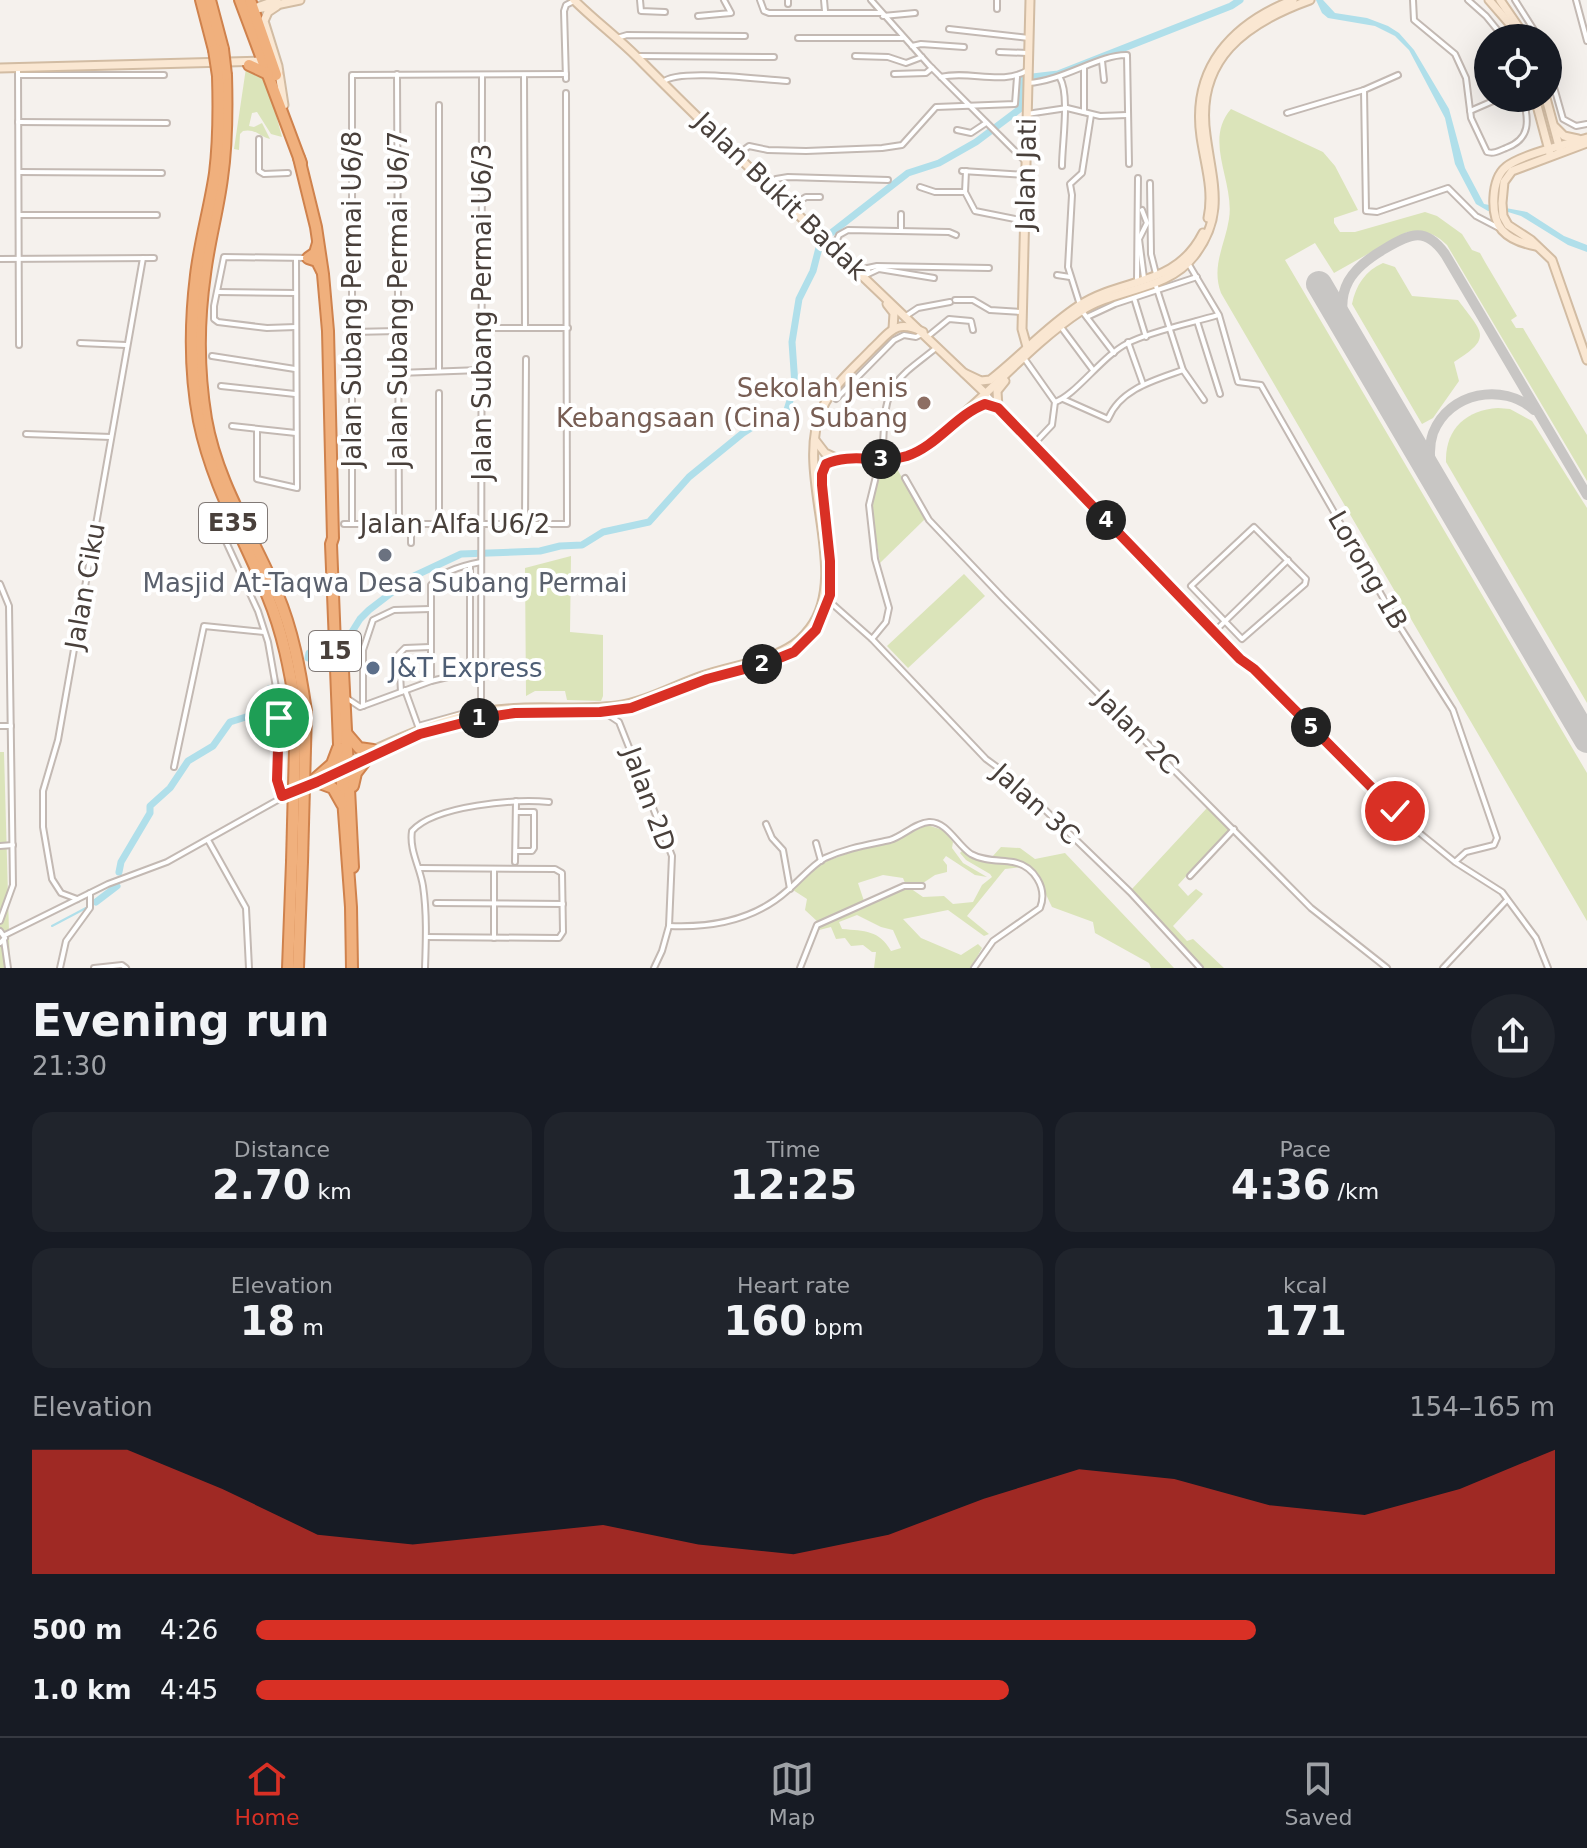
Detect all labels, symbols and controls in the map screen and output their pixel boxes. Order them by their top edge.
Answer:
map controls [1474,24,1562,112]
button: locate [1474,24,1562,112]
street label: Jalan Bukit Badak [687,105,873,286]
street label: Jalan Jati [1010,117,1042,233]
street label: Jalan Subang Permai U6/8 [337,131,367,469]
street label: Jalan Subang Permai U6/7 [383,131,413,469]
street label: Jalan Subang Permai U6/3 [467,144,497,482]
place label: Sekolah Jenis Kebangsaan (Cina) Subang [556,373,908,433]
marker: Sekolah Jenis Kebangsaan (Cina) Subang [915,394,933,412]
pin: 3 [861,439,901,479]
text: 3 [873,446,889,471]
pin: 4 [1086,500,1126,540]
road number: E35 [199,503,267,543]
street label: Lorong 1B [1322,506,1414,634]
text: 4 [1098,507,1114,532]
street label: Jalan Alfa U6/2 [358,509,550,539]
street label: Jalan Ciku [59,521,111,653]
marker: Masjid At-Taqwa Desa Subang Permai [376,546,394,564]
place label: Masjid At-Taqwa Desa Subang Permai [142,568,628,598]
road number: 15 [309,631,361,671]
pin: 2 [742,644,782,684]
text: 2 [754,651,770,676]
place label: J&T Express [387,653,543,683]
marker: J&T Express [364,659,382,677]
street label: Jalan 2C [1087,682,1185,780]
pin [245,684,313,752]
icon: arrive [257,696,301,740]
pin: 1 [459,698,499,738]
text: 1 [471,705,487,730]
pin: 5 [1291,707,1331,747]
text: 5 [1303,714,1319,739]
street label: Jalan 2D [616,741,682,855]
street label: Jalan 3C [985,756,1085,851]
pin [1361,777,1429,845]
icon: check [1373,789,1417,833]
button: share [1471,994,1555,1078]
text: Evening run [32,995,329,1046]
text: 21:30 [32,1051,107,1081]
text: Distance [234,1137,330,1162]
text: Time [767,1137,820,1162]
text: Pace [1279,1137,1331,1162]
text: 2.70 [212,1162,311,1208]
text: 12:25 [730,1162,857,1208]
text: 4:36 [1231,1162,1331,1208]
text: km [311,1179,352,1204]
text: /km [1331,1179,1379,1204]
text: Elevation [231,1273,333,1298]
text: Heart rate [737,1273,850,1298]
text: kcal [1283,1273,1327,1298]
text: 18 [240,1298,295,1344]
text: 160 [724,1298,807,1344]
text: 171 [1263,1298,1347,1344]
text: m [295,1315,324,1340]
text: bpm [807,1315,863,1340]
text: Elevation [32,1392,153,1422]
text: 154–165 m [1409,1392,1555,1422]
text: 500 m [32,1615,122,1645]
text: 4:26 [160,1615,218,1645]
text: 1.0 km [32,1675,132,1705]
text: 4:45 [160,1675,218,1705]
tab: Home [235,1757,300,1830]
tab: Map [769,1757,815,1830]
tab: Saved [1284,1757,1352,1830]

